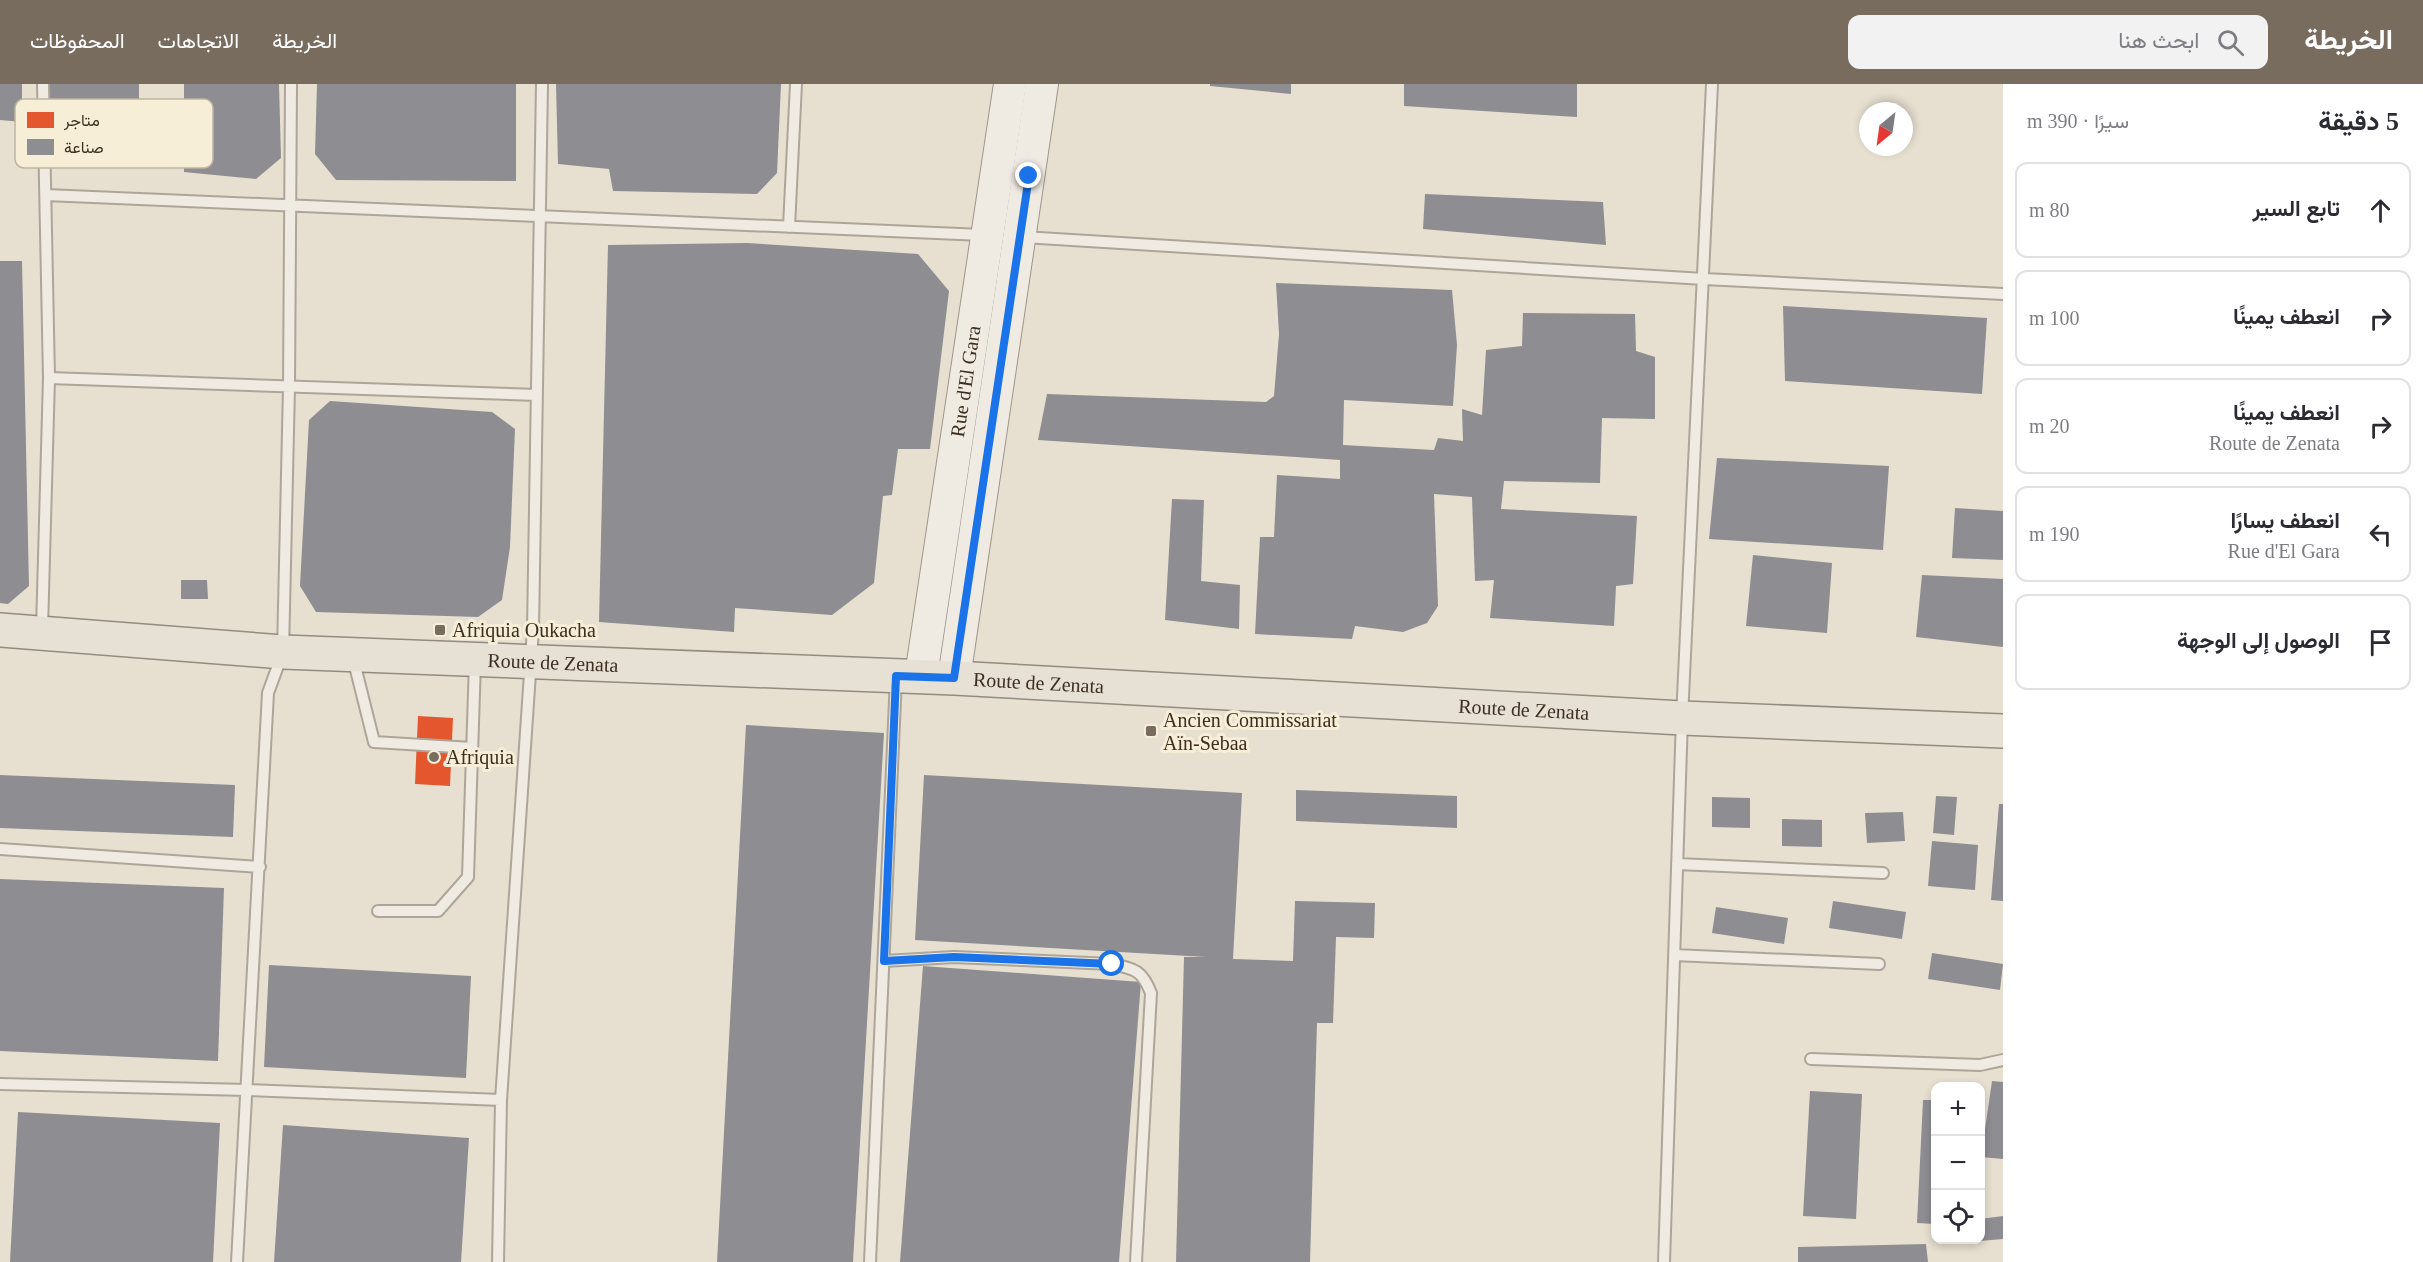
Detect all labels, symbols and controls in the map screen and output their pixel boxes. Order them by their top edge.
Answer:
search box [1848,15,2268,69]
text: الخريطة [2304,24,2393,55]
icon: search [2214,26,2247,59]
text: ابحث هنا [2118,28,2199,53]
text: المحفوظات [30,29,125,53]
text: الاتجاهات [158,29,239,53]
text: الخريطة [272,29,337,53]
legend [15,99,213,168]
north arrow [1859,102,1913,156]
text: 5 دقيقة [2318,107,2399,136]
text: سيرًا · 390 m [2027,110,2129,132]
text: متاجر [63,112,100,131]
text: صناعة [64,139,104,156]
route end [1015,162,1041,188]
icon: ahead [2364,194,2397,227]
text: تابع السير [2252,196,2340,221]
text: 80 m [2029,199,2070,221]
icon: right [2364,302,2397,335]
text: انعطف يمينًا [2233,304,2340,329]
text: 100 m [2029,307,2080,329]
street label: Rue d'El Gara [946,324,985,439]
text: انعطف يمينًا [2233,400,2340,425]
icon: right [2364,410,2397,443]
text: 20 m [2029,415,2070,437]
text: Route de Zenata [2209,432,2340,454]
text: انعطف يسارًا [2230,508,2340,533]
icon: left [2364,518,2397,551]
text: 190 m [2029,523,2080,545]
text: Rue d'El Gara [2228,540,2340,562]
place label: Afriquia Oukacha [452,619,596,642]
marker: Afriquia Oukacha [433,623,447,637]
icon: arrive [2364,626,2397,659]
text: الوصول إلى الوجهة [2177,628,2340,653]
street label: Route de Zenata [487,649,619,676]
street label: Route de Zenata [972,668,1105,697]
street label: Route de Zenata [1458,695,1590,724]
place label: Ancien Commissariat Aïn-Sebaa [1163,709,1337,754]
marker: Ancien Commissariat Aïn-Sebaa [1144,724,1158,738]
place label: Afriquia [446,746,514,769]
marker: Afriquia [427,750,441,764]
route start [1098,950,1124,976]
map controls [1931,1082,1985,1244]
button: + [1931,1082,1985,1136]
button: − [1931,1136,1985,1190]
button: locate [1931,1190,1985,1244]

